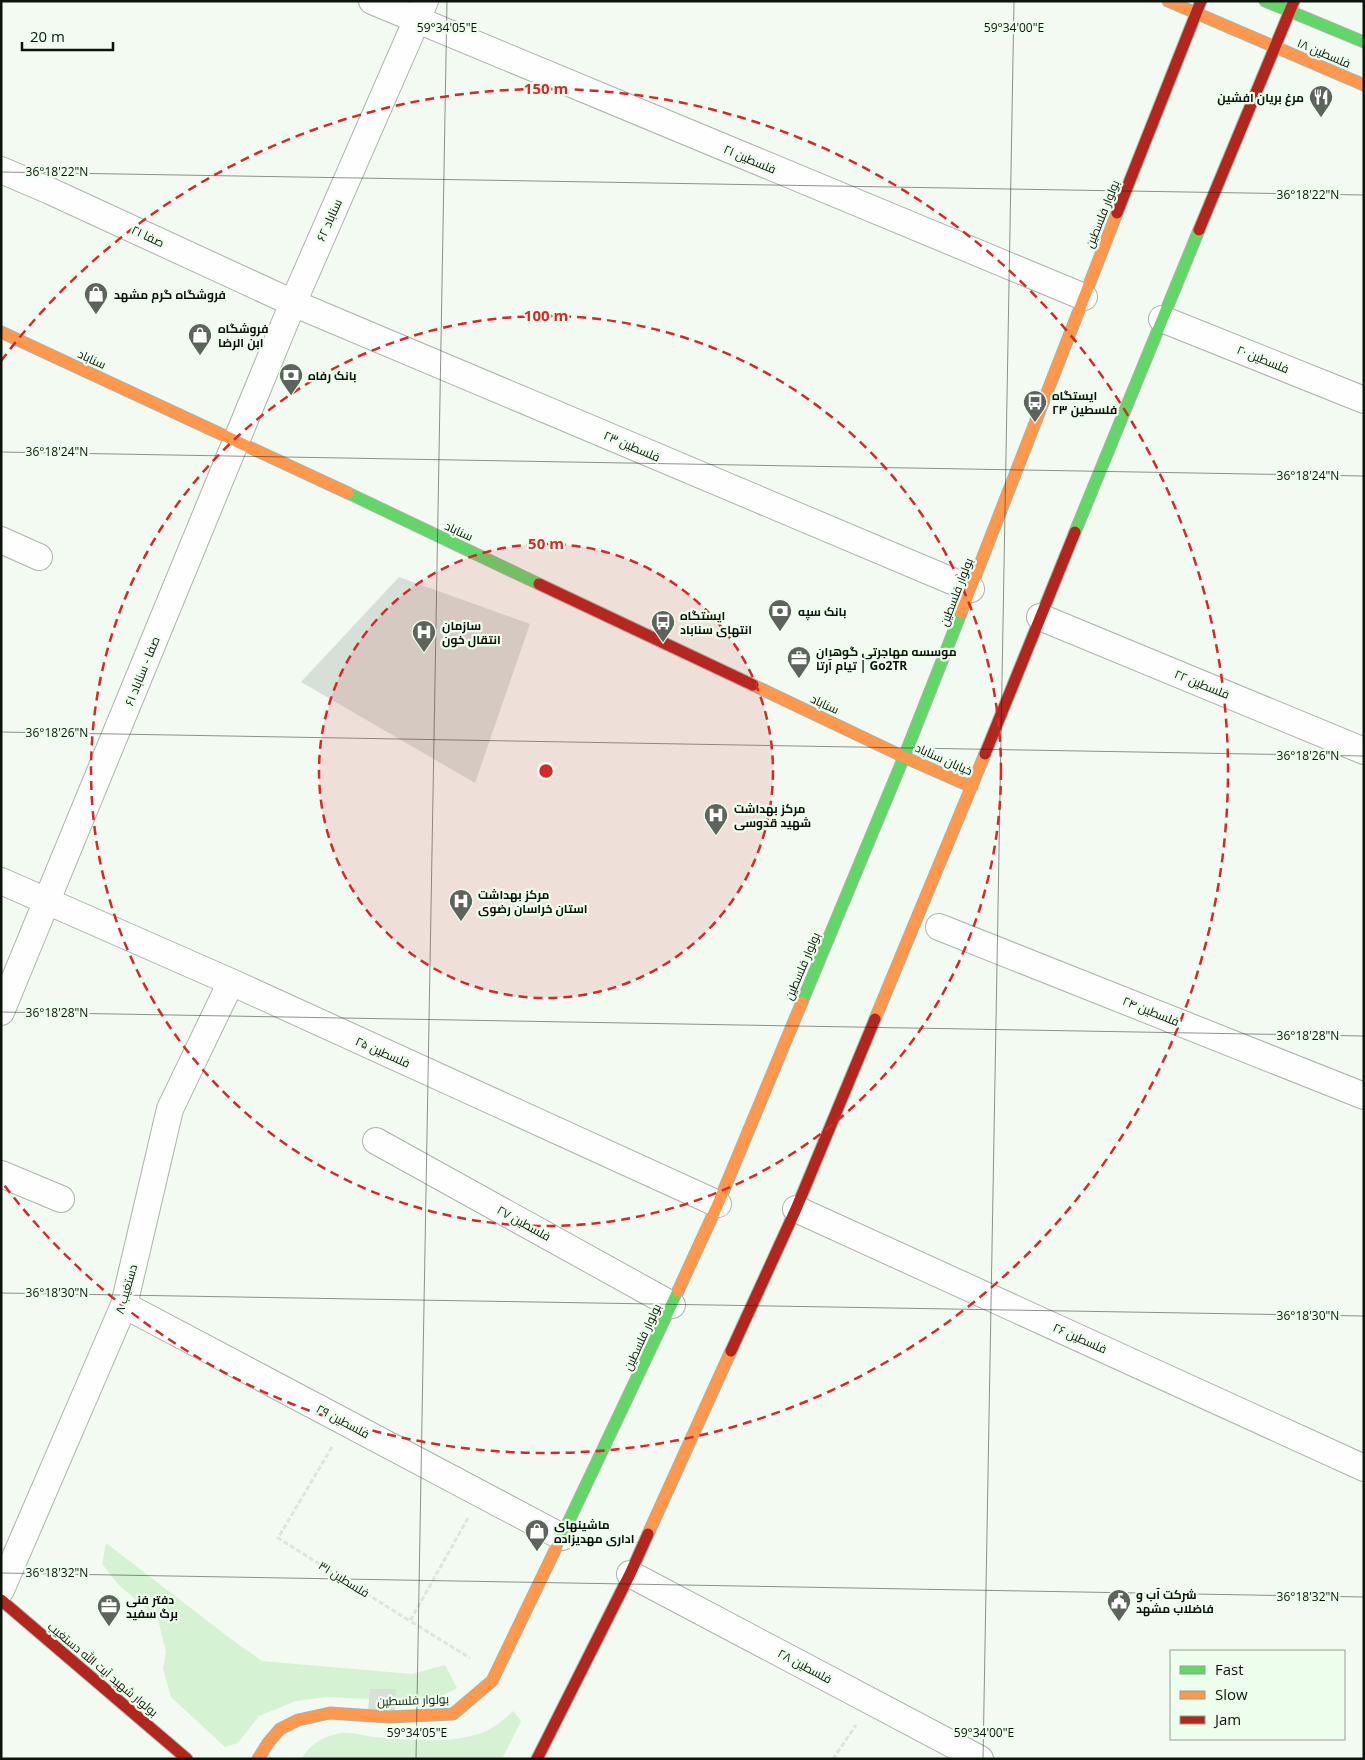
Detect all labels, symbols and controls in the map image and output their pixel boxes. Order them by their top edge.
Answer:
text: 59°34'05"E [417,19,477,36]
text: 59°34'00"E [984,19,1044,36]
scale bar [22,20,114,52]
text: 20 m [30,26,65,46]
street label: فلسطین ۱۸ [1295,34,1353,72]
text: 150 m [524,78,568,98]
restaurant icon: مرغ بریان افشین [1308,84,1334,118]
place label: مرغ بریان افشین [1217,89,1304,107]
street label: فلسطین ۲۱ [721,140,779,178]
text: 36°18'22"N [26,163,88,180]
street label: بولوار فلسطین [1081,177,1123,251]
text: 36°18'22"N [1277,186,1339,203]
street label: سناباد ۶۲ [312,196,346,244]
street label: صفا ۲۱ [129,221,167,251]
shop icon: فروشگاه گرم مشهد [83,281,109,315]
place label: فروشگاه گرم مشهد [114,286,226,303]
text: 100 m [524,305,568,325]
place label: فروشگاه ابن الرضا [218,320,269,351]
shop icon: فروشگاه ابن الرضا [187,322,213,356]
street label: فلسطین ۲۰ [1234,341,1292,377]
street label: سناباد [75,345,109,373]
bank icon: بانک رفاه [278,362,304,396]
place label: بانک رفاه [308,367,356,384]
place label: ایستگاه فلسطین ۲۳ [1052,387,1117,418]
bus stop icon: ایستگاه فلسطین ۲۳ [1022,389,1048,423]
street label: فلسطین ۲۳ [601,427,663,465]
text: 36°18'24"N [26,443,88,460]
text: 36°18'24"N [1277,467,1339,484]
street label: سناباد [442,517,476,545]
text: 50 m [528,533,564,553]
street label: بولوار فلسطین [935,555,977,629]
bank icon: بانک سپه [767,598,793,632]
place label: بانک سپه [798,603,846,621]
place label: ايستگاه انتهای سناباد [680,607,752,638]
bus stop icon: ايستگاه انتهای سناباد [650,609,676,643]
place label: سازمان انتقال خون [442,617,501,648]
hospital icon: سازمان انتقال خون [411,619,437,653]
street label: صفا - سناباد ۶۱ [120,634,164,708]
place label: موسسه مهاجرتی گوهران تیام آرتا | Go2TR [816,643,957,674]
office icon: موسسه مهاجرتی گوهران تیام آرتا | Go2TR [786,645,812,679]
street label: فلسطین ۲۲ [1172,665,1232,703]
street label: سناباد [808,690,842,718]
text: 36°18'26"N [26,724,88,741]
street label: خیابان سناباد [913,739,975,779]
text: 36°18'26"N [1277,747,1339,764]
centre of rings [537,762,555,780]
place label: مرکز بهداشت شهید قدوسی [734,800,811,831]
hospital icon: مرکز بهداشت شهید قدوسی [703,802,729,836]
place label: مرکز بهداشت استان خراسان رضوی [478,886,588,917]
hospital icon: مرکز بهداشت استان خراسان رضوی [448,888,474,922]
street label: بولوار فلسطین [780,930,824,1002]
street label: فلسطین ۲۴ [1120,992,1182,1030]
text: 36°18'28"N [26,1004,88,1021]
text: 36°18'28"N [1277,1027,1339,1044]
street label: فلسطین ۲۵ [353,1032,413,1072]
street label: فلسطین ۲۷ [494,1201,554,1245]
street label: دستغیب ۸ [111,1262,141,1316]
text: 36°18'30"N [26,1284,88,1301]
street label: بولوار فلسطین [619,1301,665,1373]
text: 36°18'30"N [1277,1307,1339,1324]
street label: فلسطین ۲۶ [1050,1319,1110,1357]
street label: فلسطین ۲۹ [313,1400,373,1442]
place label: ماشینهای اداری مهدیزاده [554,1516,635,1547]
shop icon: ماشینهای اداری مهدیزاده [524,1518,550,1552]
street label: فلسطین ۳۱ [315,1557,373,1601]
text: 36°18'32"N [26,1564,88,1581]
place label: شرکت آب و فاضلاب مشهد [1136,1586,1214,1617]
public building icon: شرکت آب و فاضلاب مشهد [1106,1588,1132,1622]
text: 36°18'32"N [1277,1588,1339,1605]
place label: دفتر فنی برگ سفید [126,1591,178,1622]
office icon: دفتر فنی برگ سفید [96,1593,122,1627]
street label: بولوار شهید آیت الله دستغیب [44,1618,162,1720]
street label: فلسطین ۲۸ [775,1645,835,1687]
legend [1170,1650,1345,1740]
text: Fast [1215,1659,1244,1679]
text: Slow [1215,1684,1248,1704]
street label: بولوار فلسطین [377,1690,449,1710]
text: Jam [1213,1709,1241,1729]
text: 59°34'05"E [387,1724,447,1741]
text: 59°34'00"E [954,1724,1014,1741]

